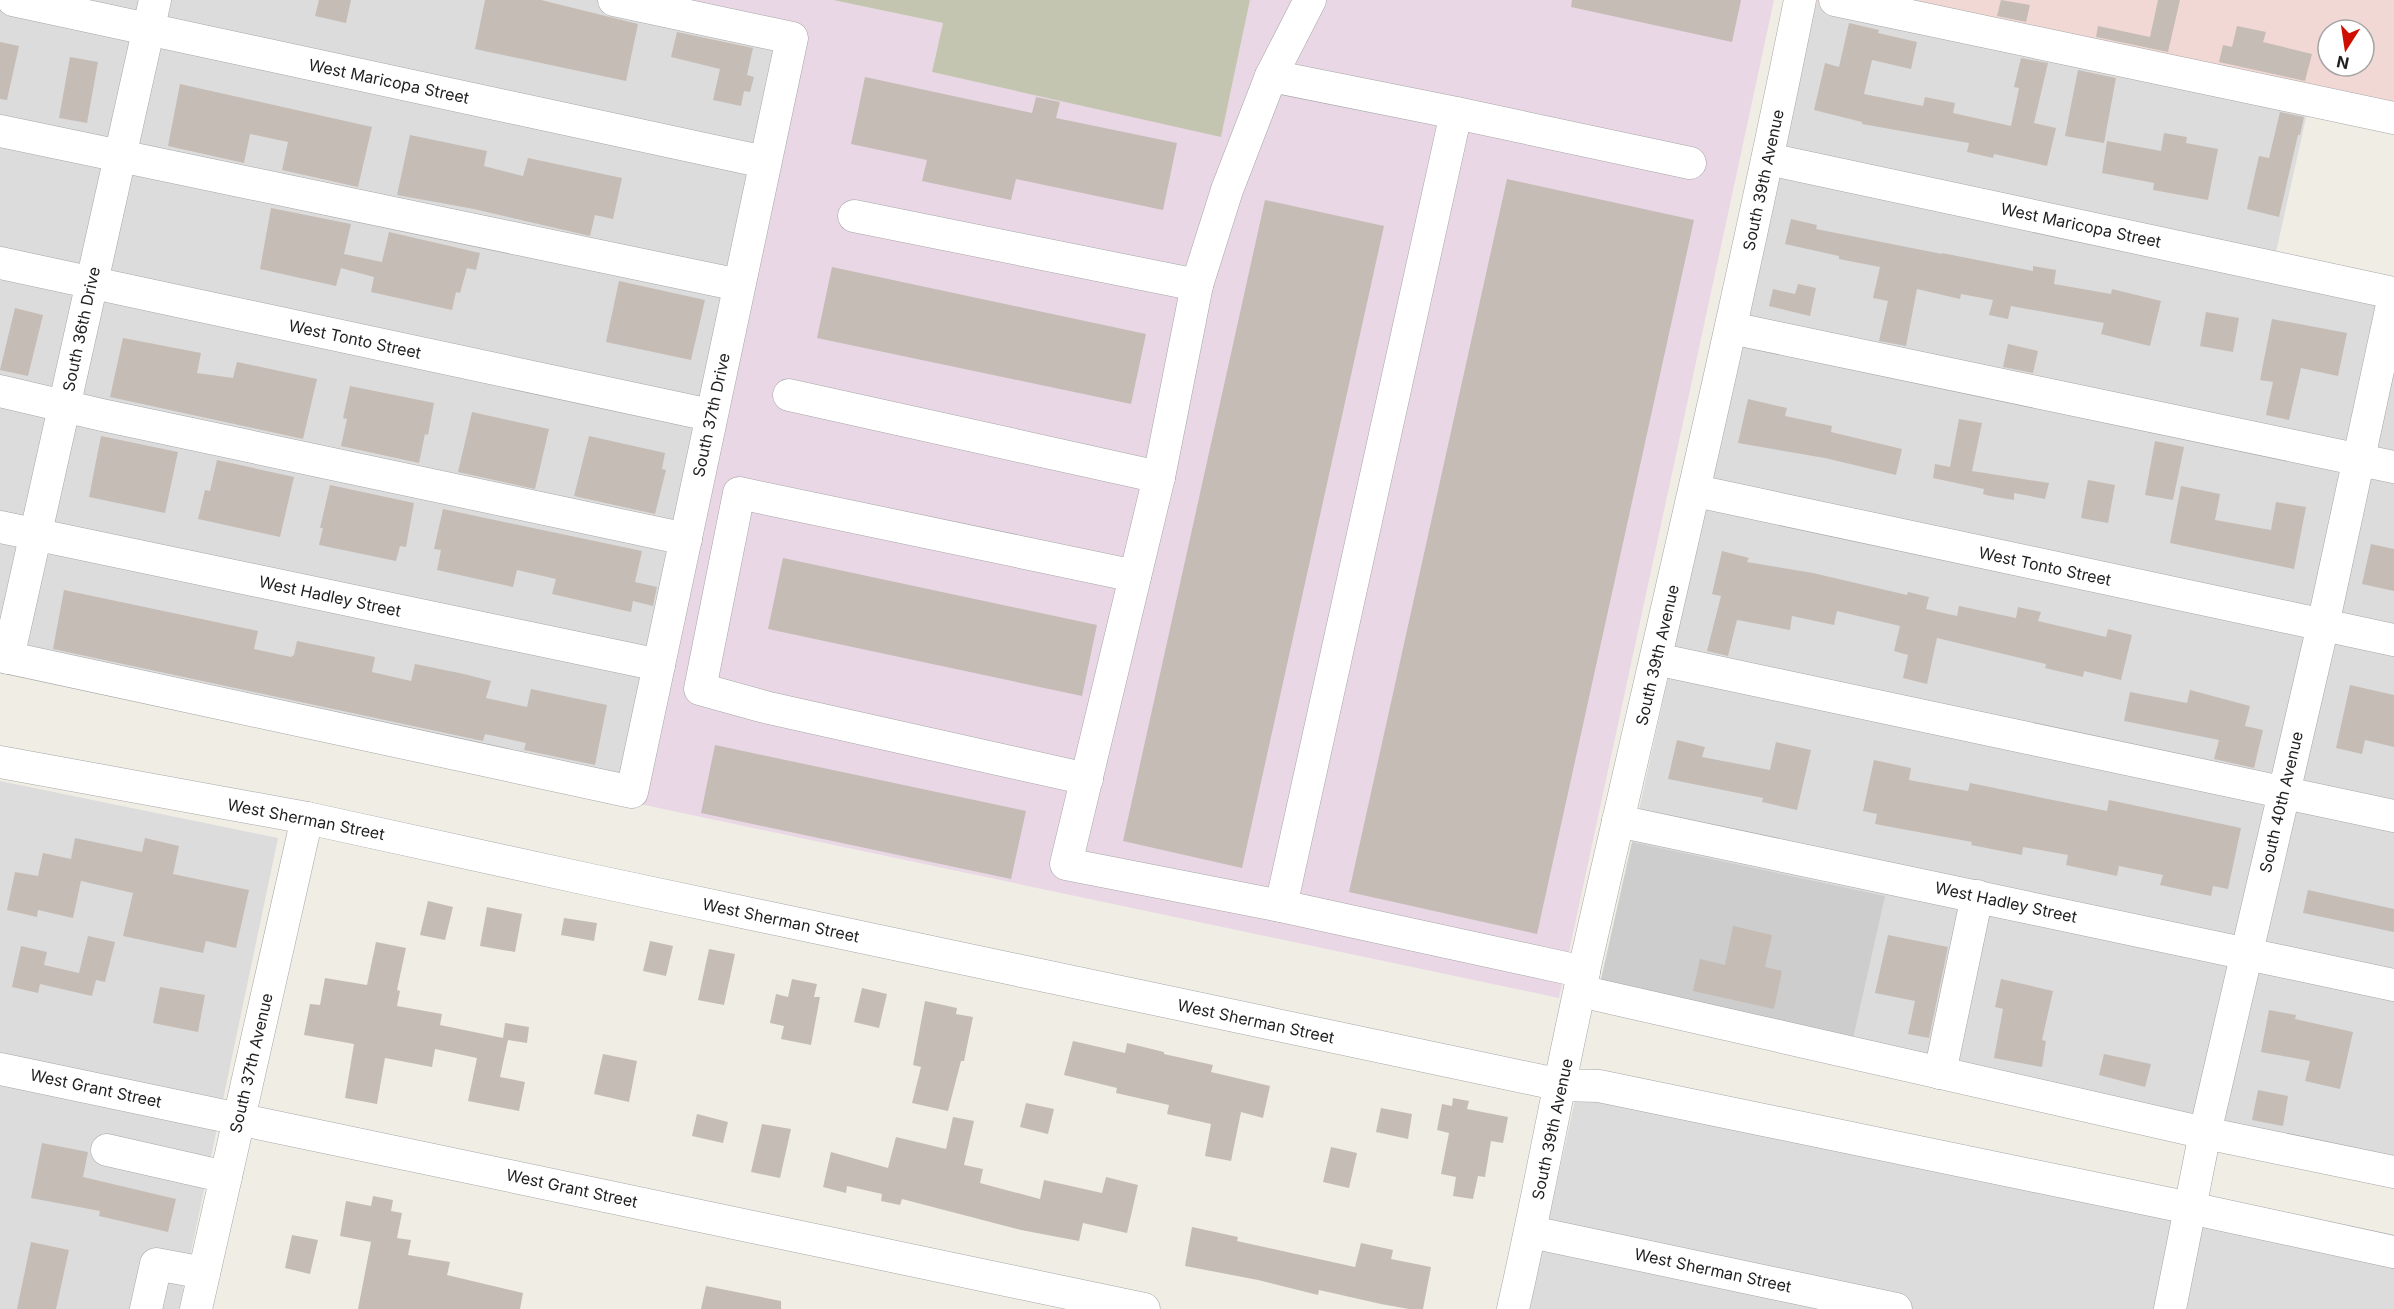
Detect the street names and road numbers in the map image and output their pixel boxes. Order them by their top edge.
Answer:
street label: West Maricopa Street [307,54,471,108]
street label: South 39th Avenue [1738,108,1788,252]
street label: West Maricopa Street [1999,198,2163,252]
street label: South 36th Drive [58,265,104,393]
street label: West Tonto Street [287,315,423,363]
street label: South 37th Drive [688,351,734,479]
street label: West Tonto Street [1977,542,2113,590]
street label: West Hadley Street [257,571,403,621]
street label: South 39th Avenue [1631,583,1683,727]
street label: South 40th Avenue [2255,729,2307,875]
street label: West Sherman Street [226,794,386,844]
street label: West Hadley Street [1933,877,2079,927]
street label: West Sherman Street [701,894,861,946]
street label: South 37th Avenue [225,991,277,1135]
street label: West Sherman Street [1176,995,1336,1047]
street label: South 39th Avenue [1527,1057,1577,1201]
street label: West Grant Street [29,1064,163,1112]
street label: West Grant Street [505,1164,639,1212]
street label: West Sherman Street [1633,1244,1793,1296]

